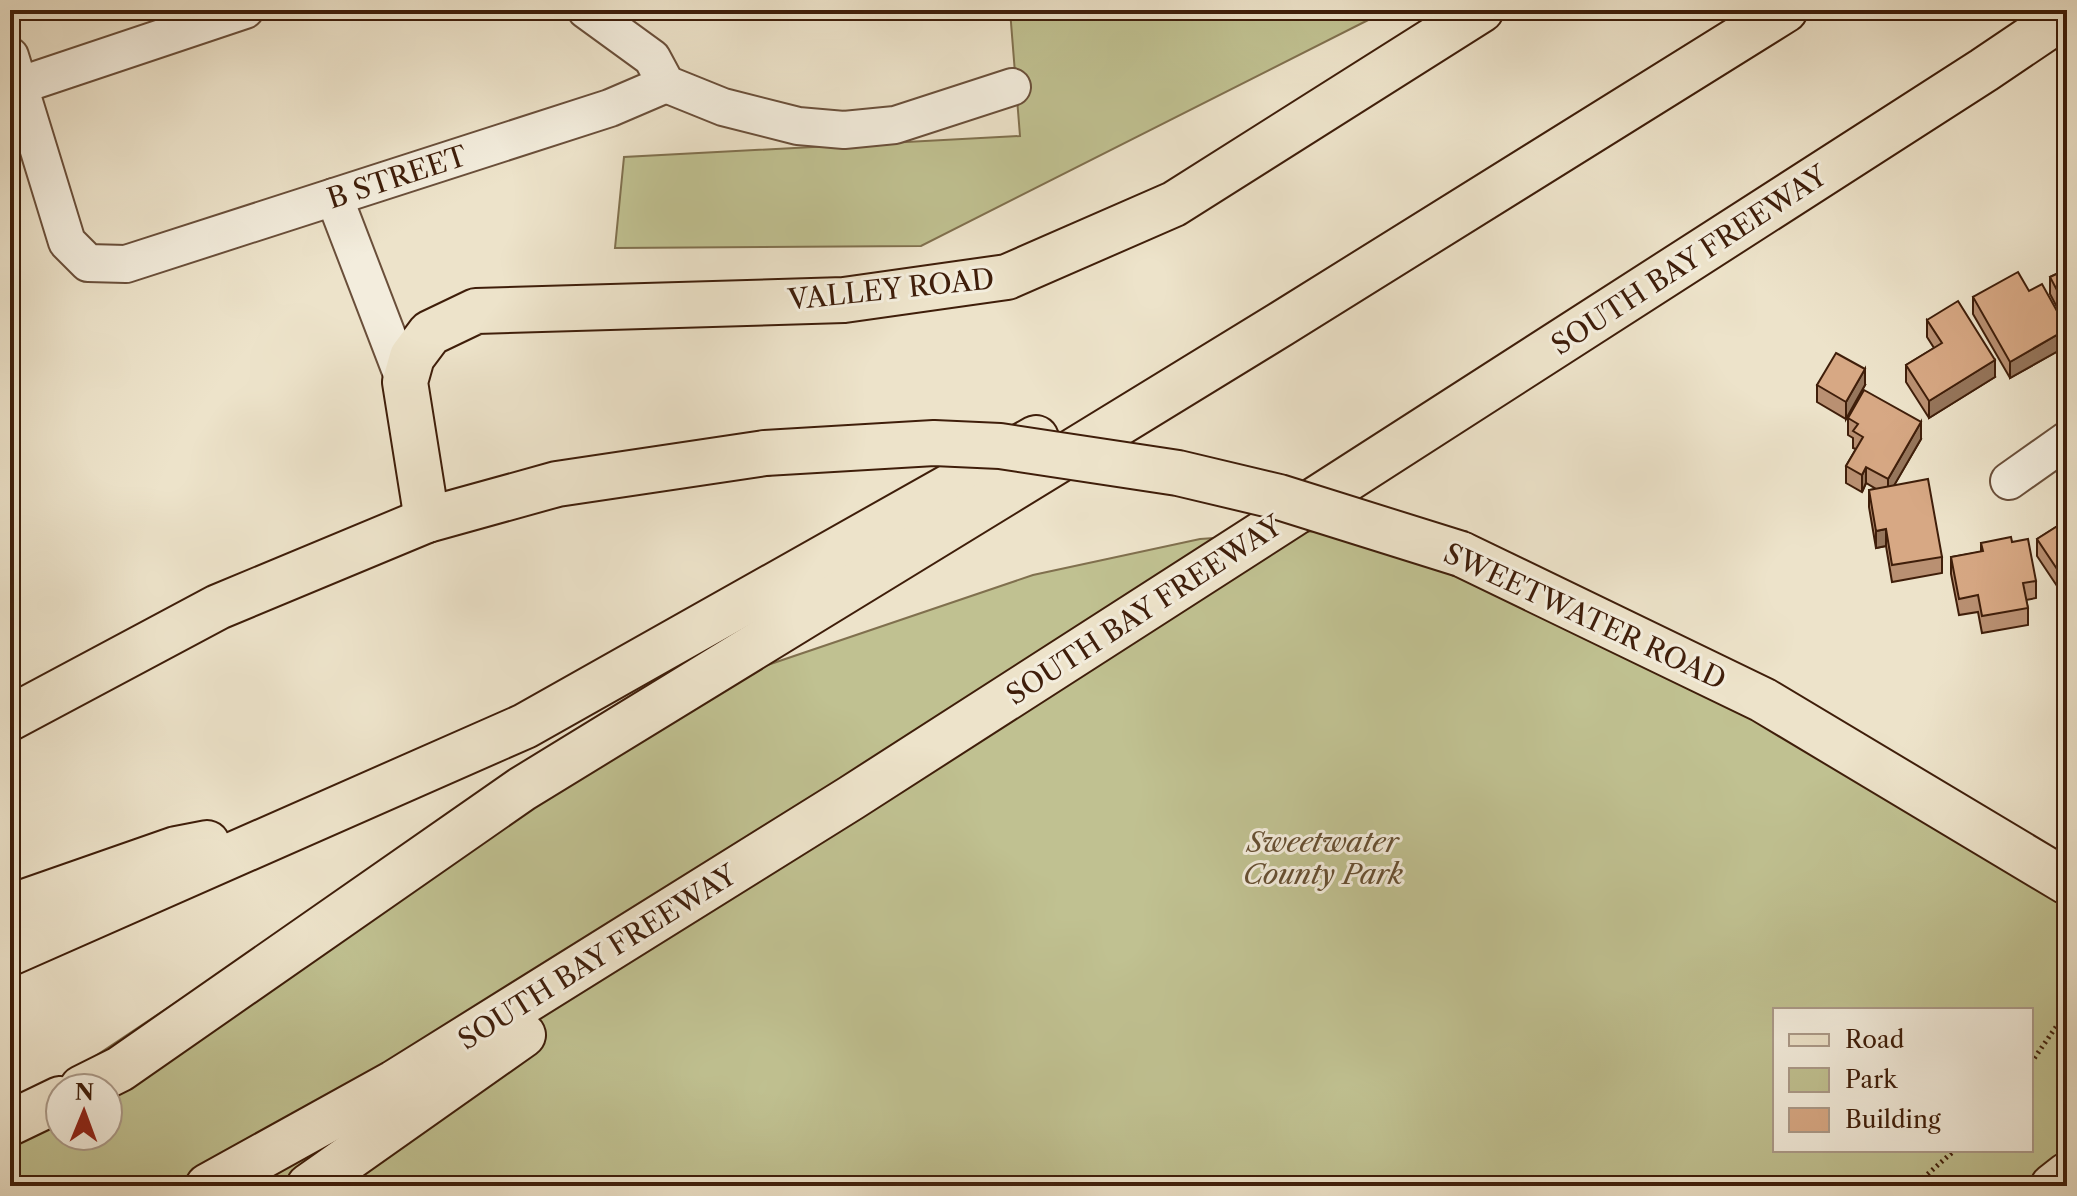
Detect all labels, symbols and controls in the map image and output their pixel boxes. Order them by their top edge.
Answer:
street label: B STREET [323,138,471,216]
street label: SOUTH BAY FREEWAY [1545,157,1834,362]
street label: VALLEY ROAD [785,261,996,317]
street label: SOUTH BAY FREEWAY [1000,507,1289,712]
street label: SWEETWATER ROAD [1439,536,1731,696]
park label: Sweetwater County Park [1243,825,1404,891]
street label: SOUTH BAY FREEWAY [452,857,743,1057]
legend [1773,1008,2033,1152]
text: Road [1845,1025,1905,1054]
text: Park [1845,1065,1898,1094]
north arrow [44,1072,124,1152]
text: N [75,1079,94,1106]
text: Building [1845,1105,1941,1134]

